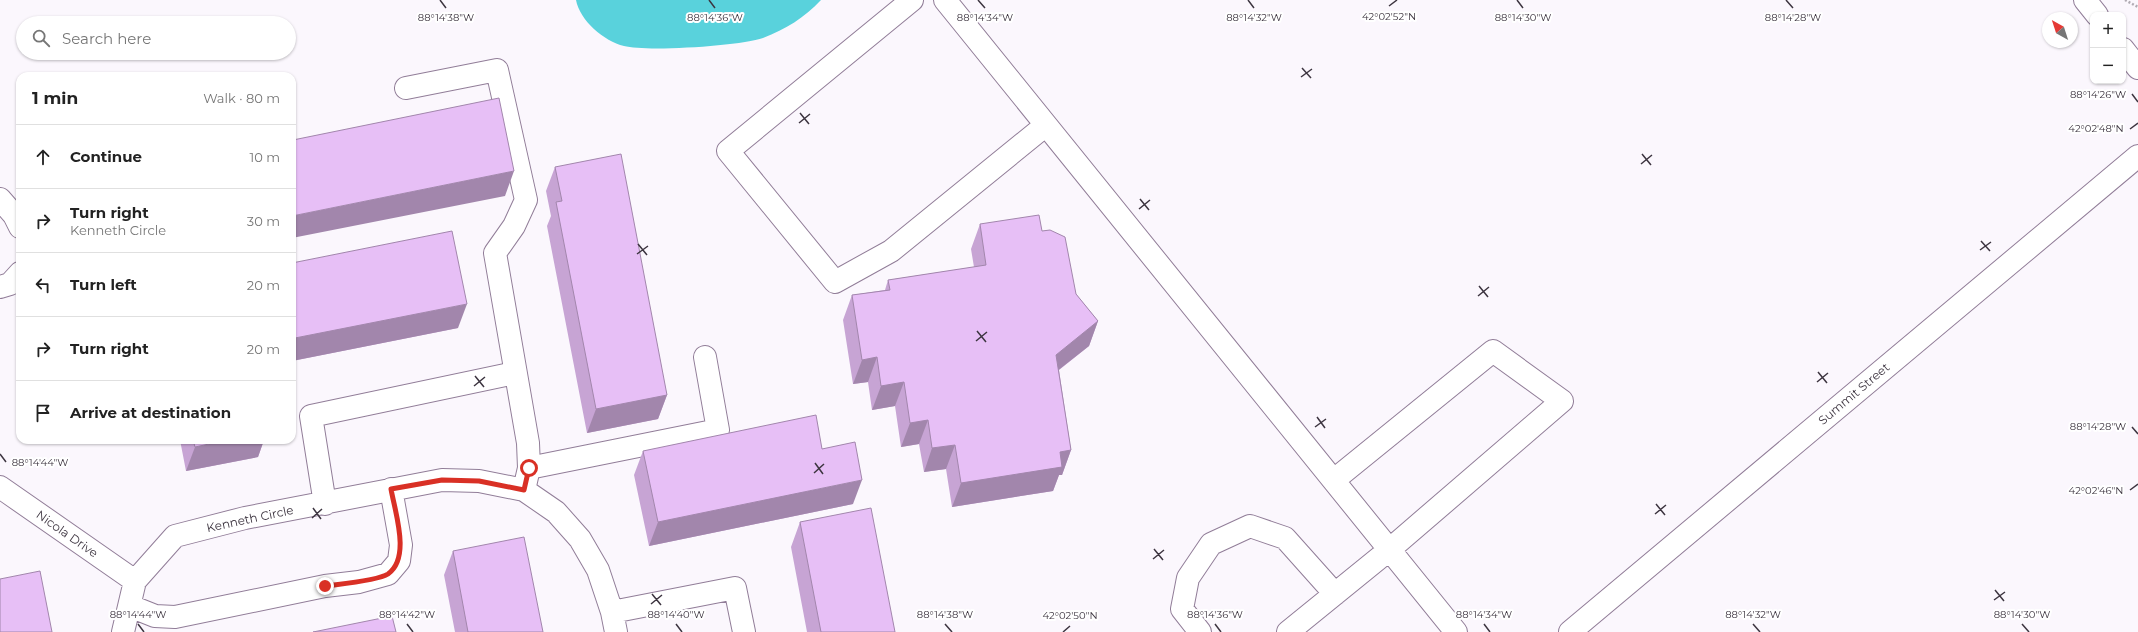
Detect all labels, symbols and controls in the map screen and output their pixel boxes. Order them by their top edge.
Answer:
text: 42°02'52"N [1362,10,1416,23]
text: 88°14'38"W [418,11,474,24]
text: 88°14'36"W [687,11,743,24]
text: 88°14'34"W [957,11,1013,24]
text: 88°14'32"W [1226,11,1282,24]
text: 88°14'30"W [1495,11,1551,24]
text: 88°14'28"W [1765,11,1821,24]
north arrow [2042,12,2078,48]
map controls [2090,12,2126,84]
button: + [2090,12,2126,48]
search box [16,16,296,60]
icon: search [30,27,52,49]
text: Search here [62,29,151,48]
button: − [2090,48,2126,84]
text: 1 min [32,88,78,108]
text: 88°14'26"W [2070,88,2126,101]
text: Walk · 80 m [203,90,280,106]
text: 42°02'48"N [2068,122,2124,135]
icon: ahead [32,146,54,168]
text: Continue [70,147,142,166]
text: 10 m [250,149,280,165]
text: Turn right [70,203,149,222]
icon: right [32,210,54,232]
text: 30 m [247,213,280,229]
text: Kenneth Circle [70,222,166,238]
icon: left [32,274,54,296]
text: Turn left [70,275,137,294]
text: 20 m [247,277,280,293]
icon: right [32,338,54,360]
text: Turn right [70,339,149,358]
text: 20 m [247,341,280,357]
street label: Summit Street [1815,359,1892,428]
icon: arrive [32,402,54,424]
text: Arrive at destination [70,403,231,422]
text: 88°14'28"W [2070,420,2126,433]
text: 88°14'44"W [12,456,68,469]
route start [520,459,538,477]
text: 42°02'46"N [2069,484,2123,497]
street label: Kenneth Circle [205,502,295,535]
street label: Nicola Drive [33,507,101,560]
route end [316,577,334,595]
text: 88°14'44"W [110,608,166,621]
text: 88°14'42"W [379,608,435,621]
text: 88°14'40"W [647,608,705,621]
text: 88°14'38"W [917,608,973,621]
text: 88°14'36"W [1187,608,1243,621]
text: 88°14'34"W [1456,608,1512,621]
text: 88°14'32"W [1725,608,1781,621]
text: 88°14'30"W [1994,608,2050,621]
text: 42°02'50"N [1042,609,1098,622]

